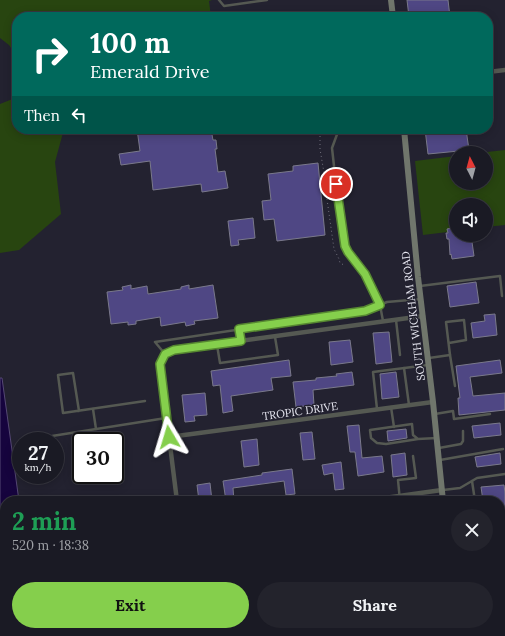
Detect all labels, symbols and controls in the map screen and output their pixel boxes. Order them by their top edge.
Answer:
text: 100 m [90,25,170,61]
icon: right [24,28,76,80]
text: Emerald Drive [90,60,209,83]
icon: left [68,104,90,126]
text: Then [24,106,60,125]
north arrow [449,146,493,190]
map controls [449,146,493,242]
pin [319,167,353,201]
icon: arrive [325,173,347,195]
button: sound [449,198,493,242]
street label: SOUTH WICKHAM ROAD [398,250,428,382]
street label: TROPIC DRIVE [261,399,339,423]
position arrow [148,416,190,458]
speed limit sign: 30 [72,432,124,484]
text: 27 [28,440,48,465]
text: km/h [24,461,52,474]
text: 2 min [12,506,76,537]
button: close [451,509,493,551]
text: 520 m · 18:38 [12,537,89,554]
button: Exit [12,582,249,628]
button: Share [257,582,493,628]

